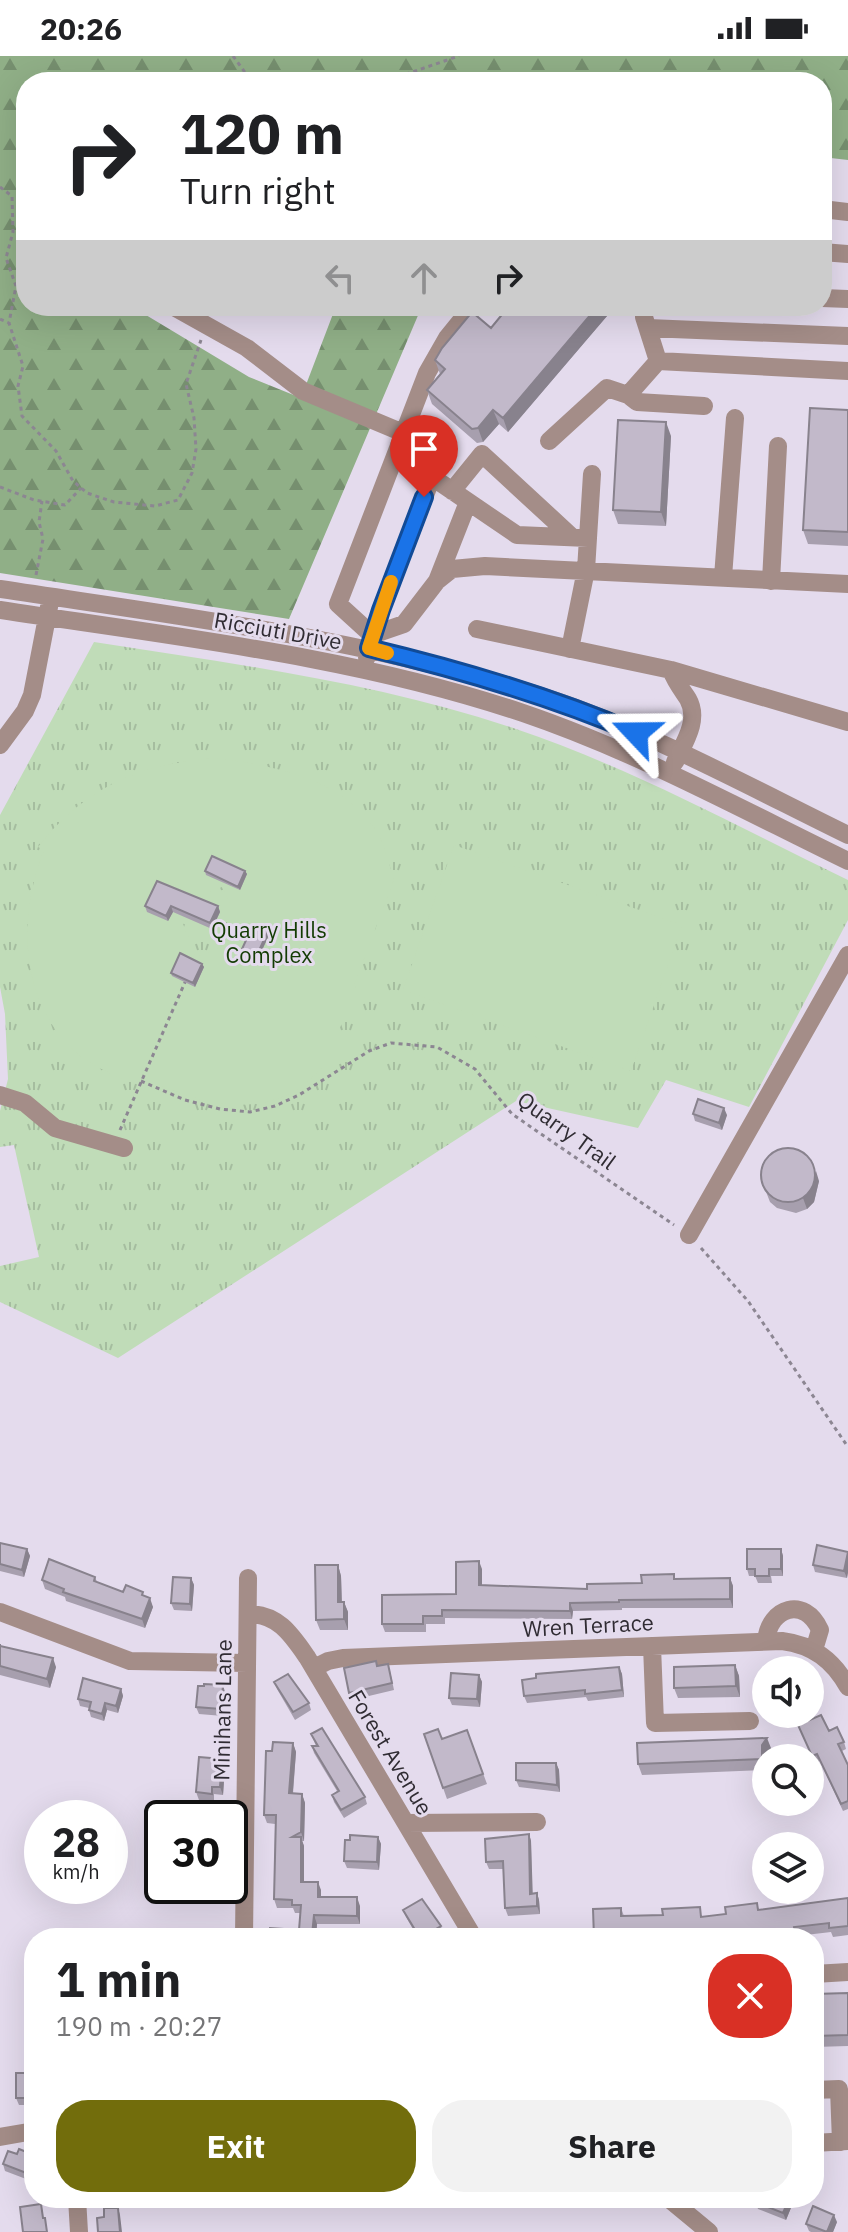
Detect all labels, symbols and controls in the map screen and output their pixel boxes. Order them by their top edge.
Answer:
text: 20:26 [40,9,122,48]
text: 120 m [180,97,344,169]
icon: right [48,104,152,208]
text: Turn right [180,167,336,214]
icon: left [318,256,362,300]
icon: ahead [402,256,446,300]
icon: right [486,256,530,300]
pin [390,415,458,497]
icon: arrive [402,427,446,471]
street label: Ricciuti Drive [212,605,344,655]
position arrow [594,691,678,775]
park label: Quarry Hills Complex [211,915,327,969]
street label: Quarry Trail [512,1084,622,1176]
street label: Wren Terrace [522,1607,654,1643]
street label: Minihans Lane [206,1639,238,1781]
map controls [752,1656,824,1904]
button: sound [752,1656,824,1728]
street label: Forest Avenue [342,1684,440,1820]
button: search [752,1744,824,1816]
speed limit sign: 30 [144,1800,248,1904]
text: 28 [52,1816,100,1868]
button: layers [752,1832,824,1904]
text: km/h [52,1858,100,1885]
text: 1 min [56,1948,181,2010]
button: close [708,1954,792,2038]
text: 190 m · 20:27 [56,2009,222,2043]
button: Exit [56,2100,416,2192]
button: Share [432,2100,792,2192]

